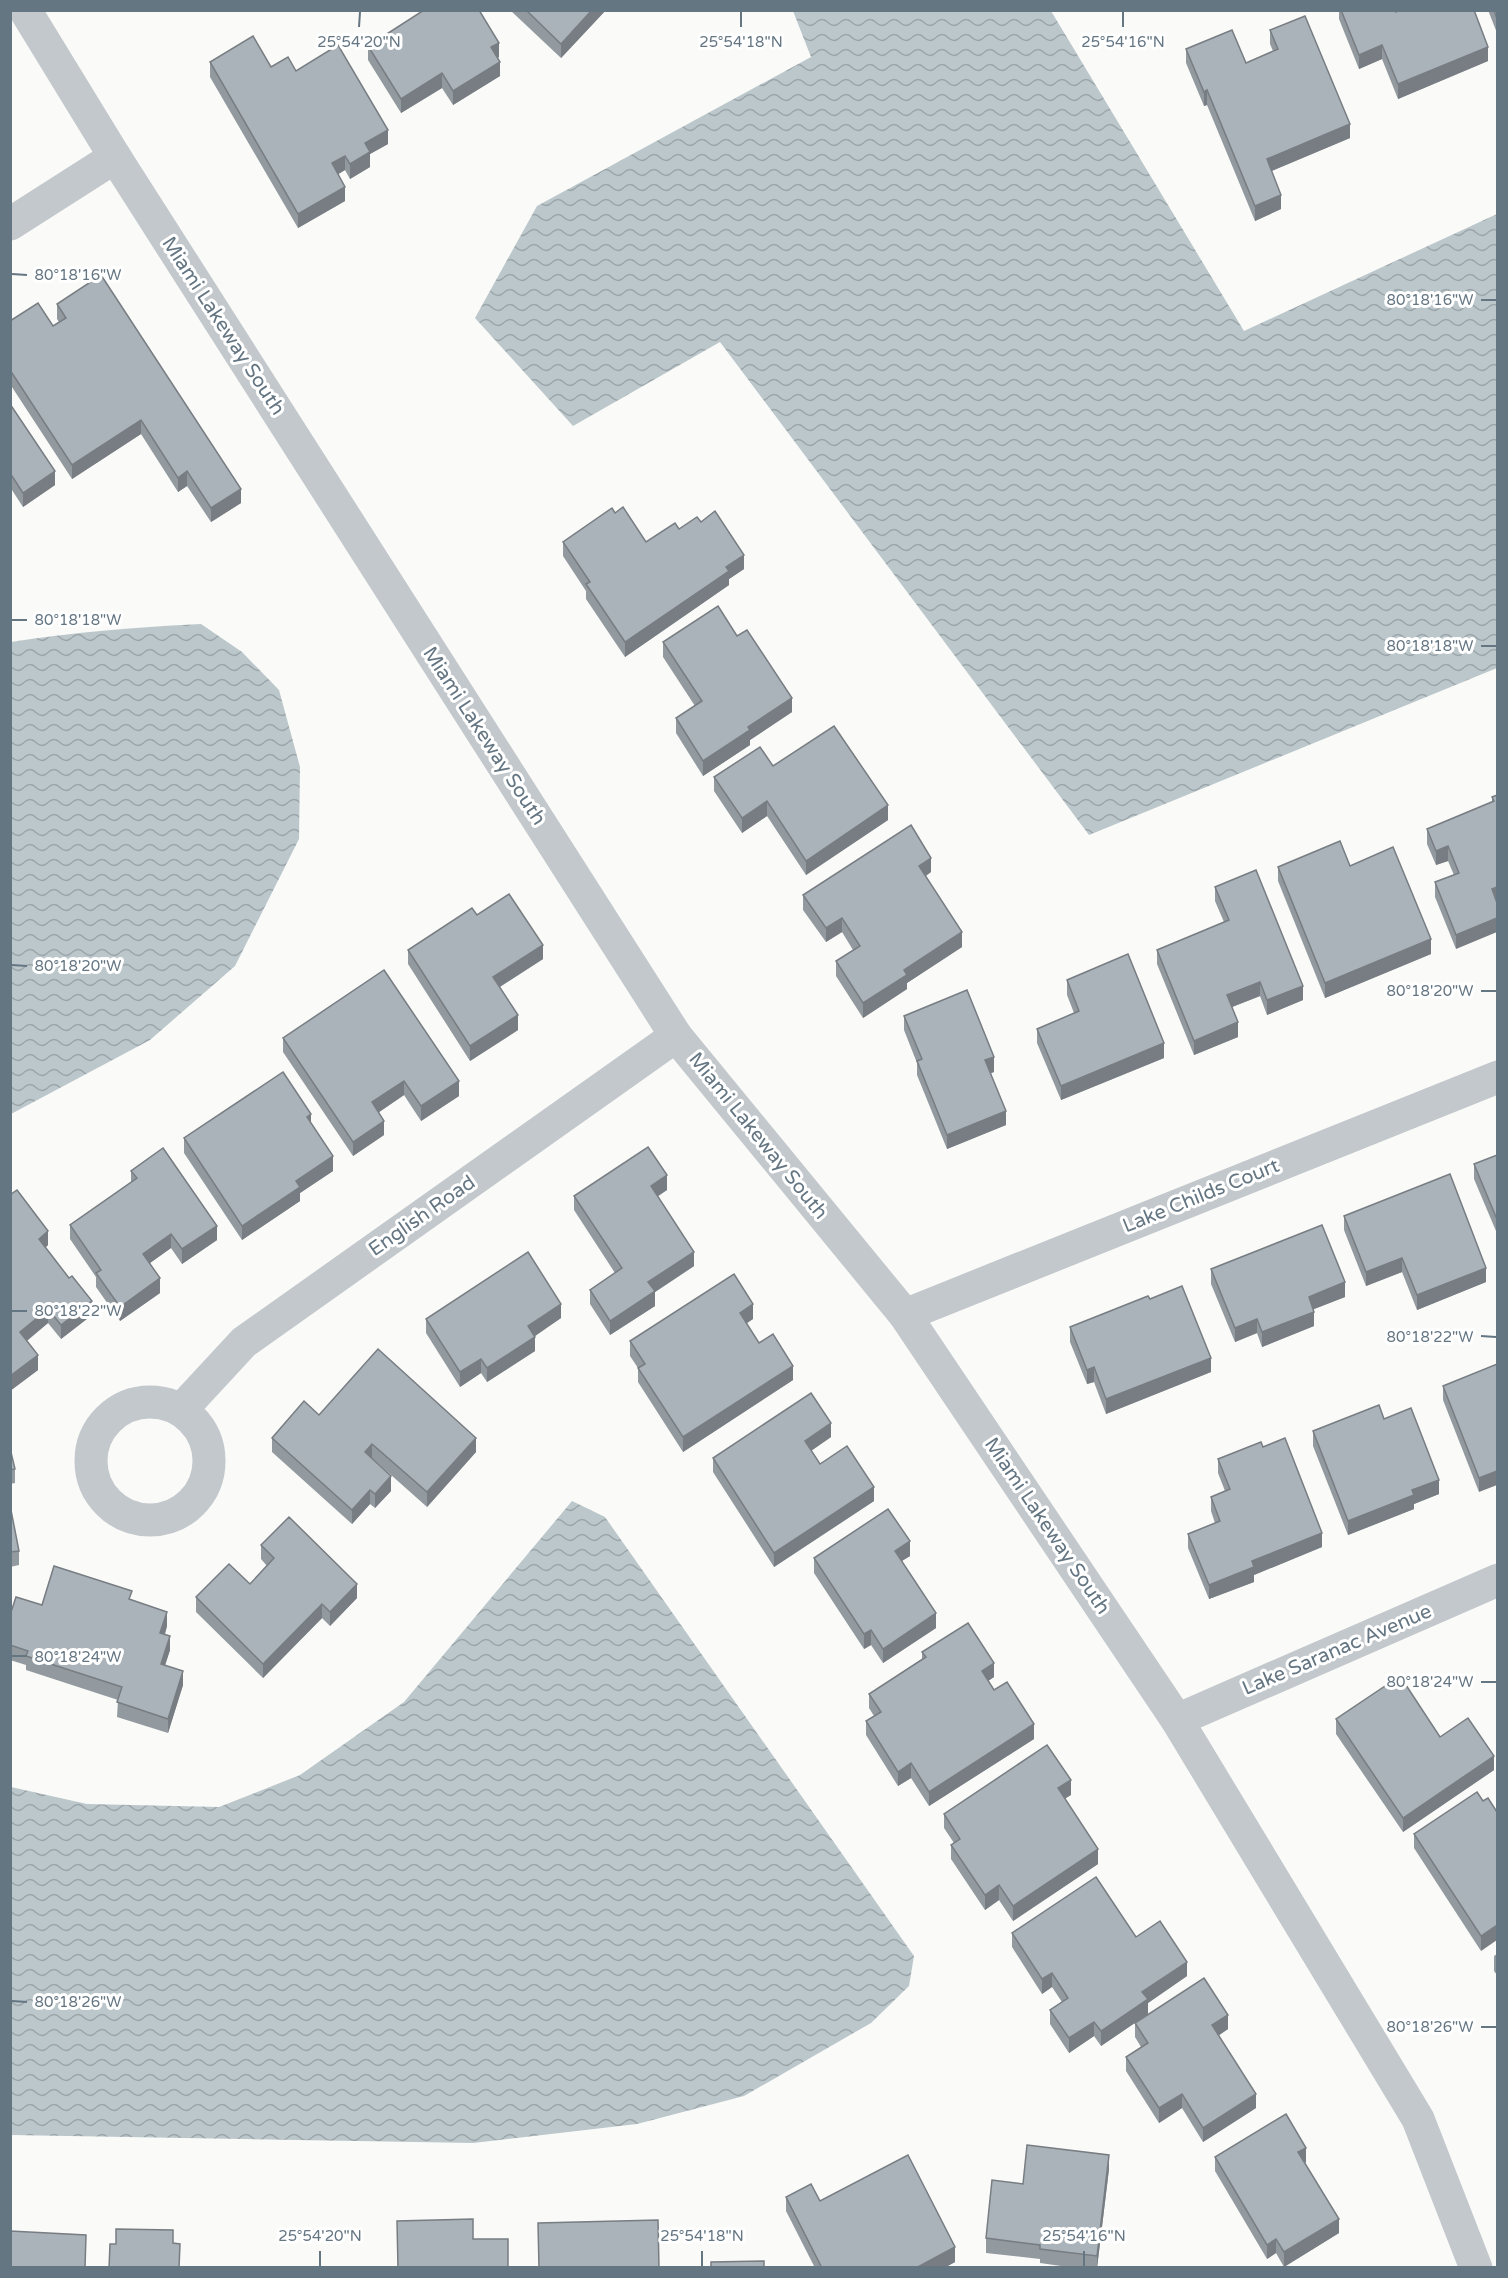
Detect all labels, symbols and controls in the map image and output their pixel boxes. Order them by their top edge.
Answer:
text: 25°54'20"N [317,33,401,51]
text: 25°54'18"N [699,33,783,51]
text: 25°54'16"N [1081,33,1165,51]
street label: Miami Lakeway South [156,232,290,420]
text: 80°18'16"W [35,266,121,284]
text: 80°18'16"W [1387,291,1473,309]
text: 80°18'18"W [35,611,121,629]
text: 80°18'18"W [1387,637,1473,655]
street label: Miami Lakeway South [417,642,551,830]
text: 80°18'20"W [35,957,121,975]
text: 80°18'20"W [1387,982,1473,1000]
street label: Miami Lakeway South [683,1048,833,1224]
street label: Lake Childs Court [1119,1154,1283,1238]
street label: English Road [364,1170,480,1262]
text: 80°18'22"W [35,1302,121,1320]
text: 80°18'22"W [1387,1328,1473,1346]
street label: Miami Lakeway South [979,1433,1115,1619]
street label: Lake Saranac Avenue [1239,1599,1435,1701]
text: 80°18'24"W [35,1648,121,1666]
text: 80°18'24"W [1387,1673,1473,1691]
text: 80°18'26"W [35,1993,121,2011]
text: 80°18'26"W [1387,2018,1473,2036]
text: 25°54'20"N [278,2227,362,2245]
text: 25°54'18"N [660,2227,744,2245]
text: 25°54'16"N [1042,2227,1126,2245]

